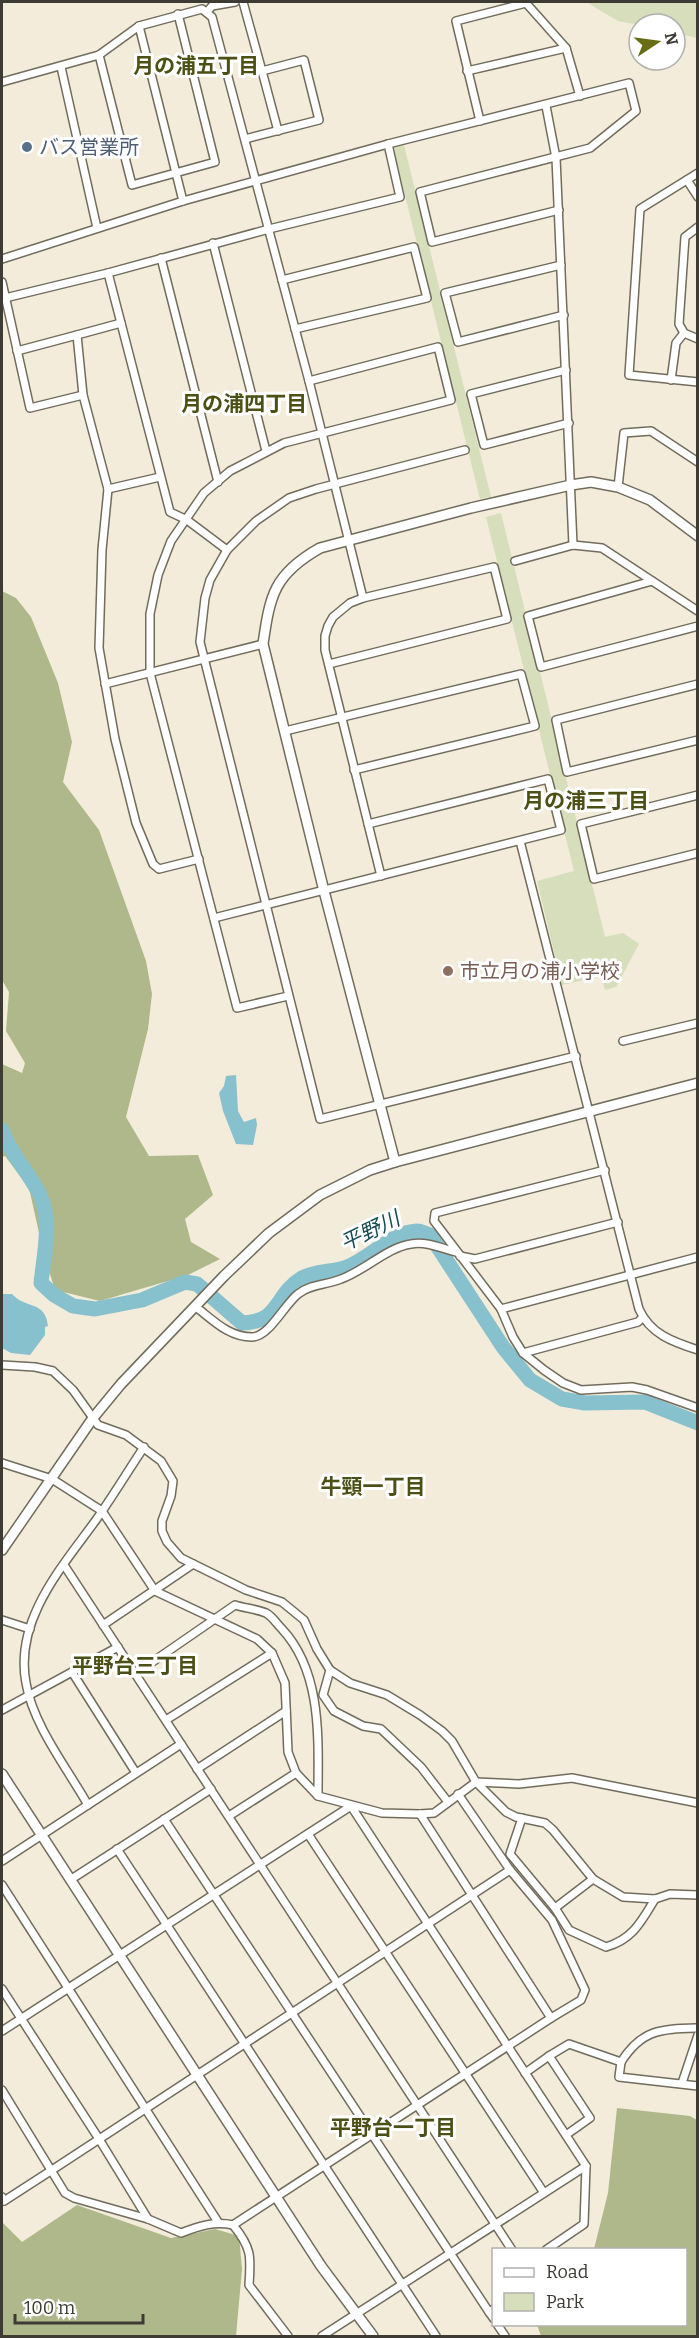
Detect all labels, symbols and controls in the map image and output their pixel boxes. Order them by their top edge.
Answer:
north arrow [627,12,687,72]
text: N [660,31,682,47]
district label: 月の浦五丁目 [133,53,259,79]
place label: バス営業所 [39,135,139,159]
marker: バス営業所 [20,140,34,154]
district label: 月の浦四丁目 [181,391,307,417]
district label: 月の浦三丁目 [523,788,649,814]
place label: 市立月の浦小学校 [460,959,620,983]
marker: 市立月の浦小学校 [441,964,455,978]
water label: 平野川 [336,1205,406,1256]
district label: 牛頸一丁目 [321,1474,426,1500]
district label: 平野台三丁目 [72,1653,198,1679]
district label: 平野台一丁目 [330,2115,456,2141]
legend [492,2248,687,2326]
text: Road [546,2261,589,2283]
scale bar [15,2287,142,2325]
text: Park [546,2291,585,2313]
text: 100 m [24,2297,75,2319]

